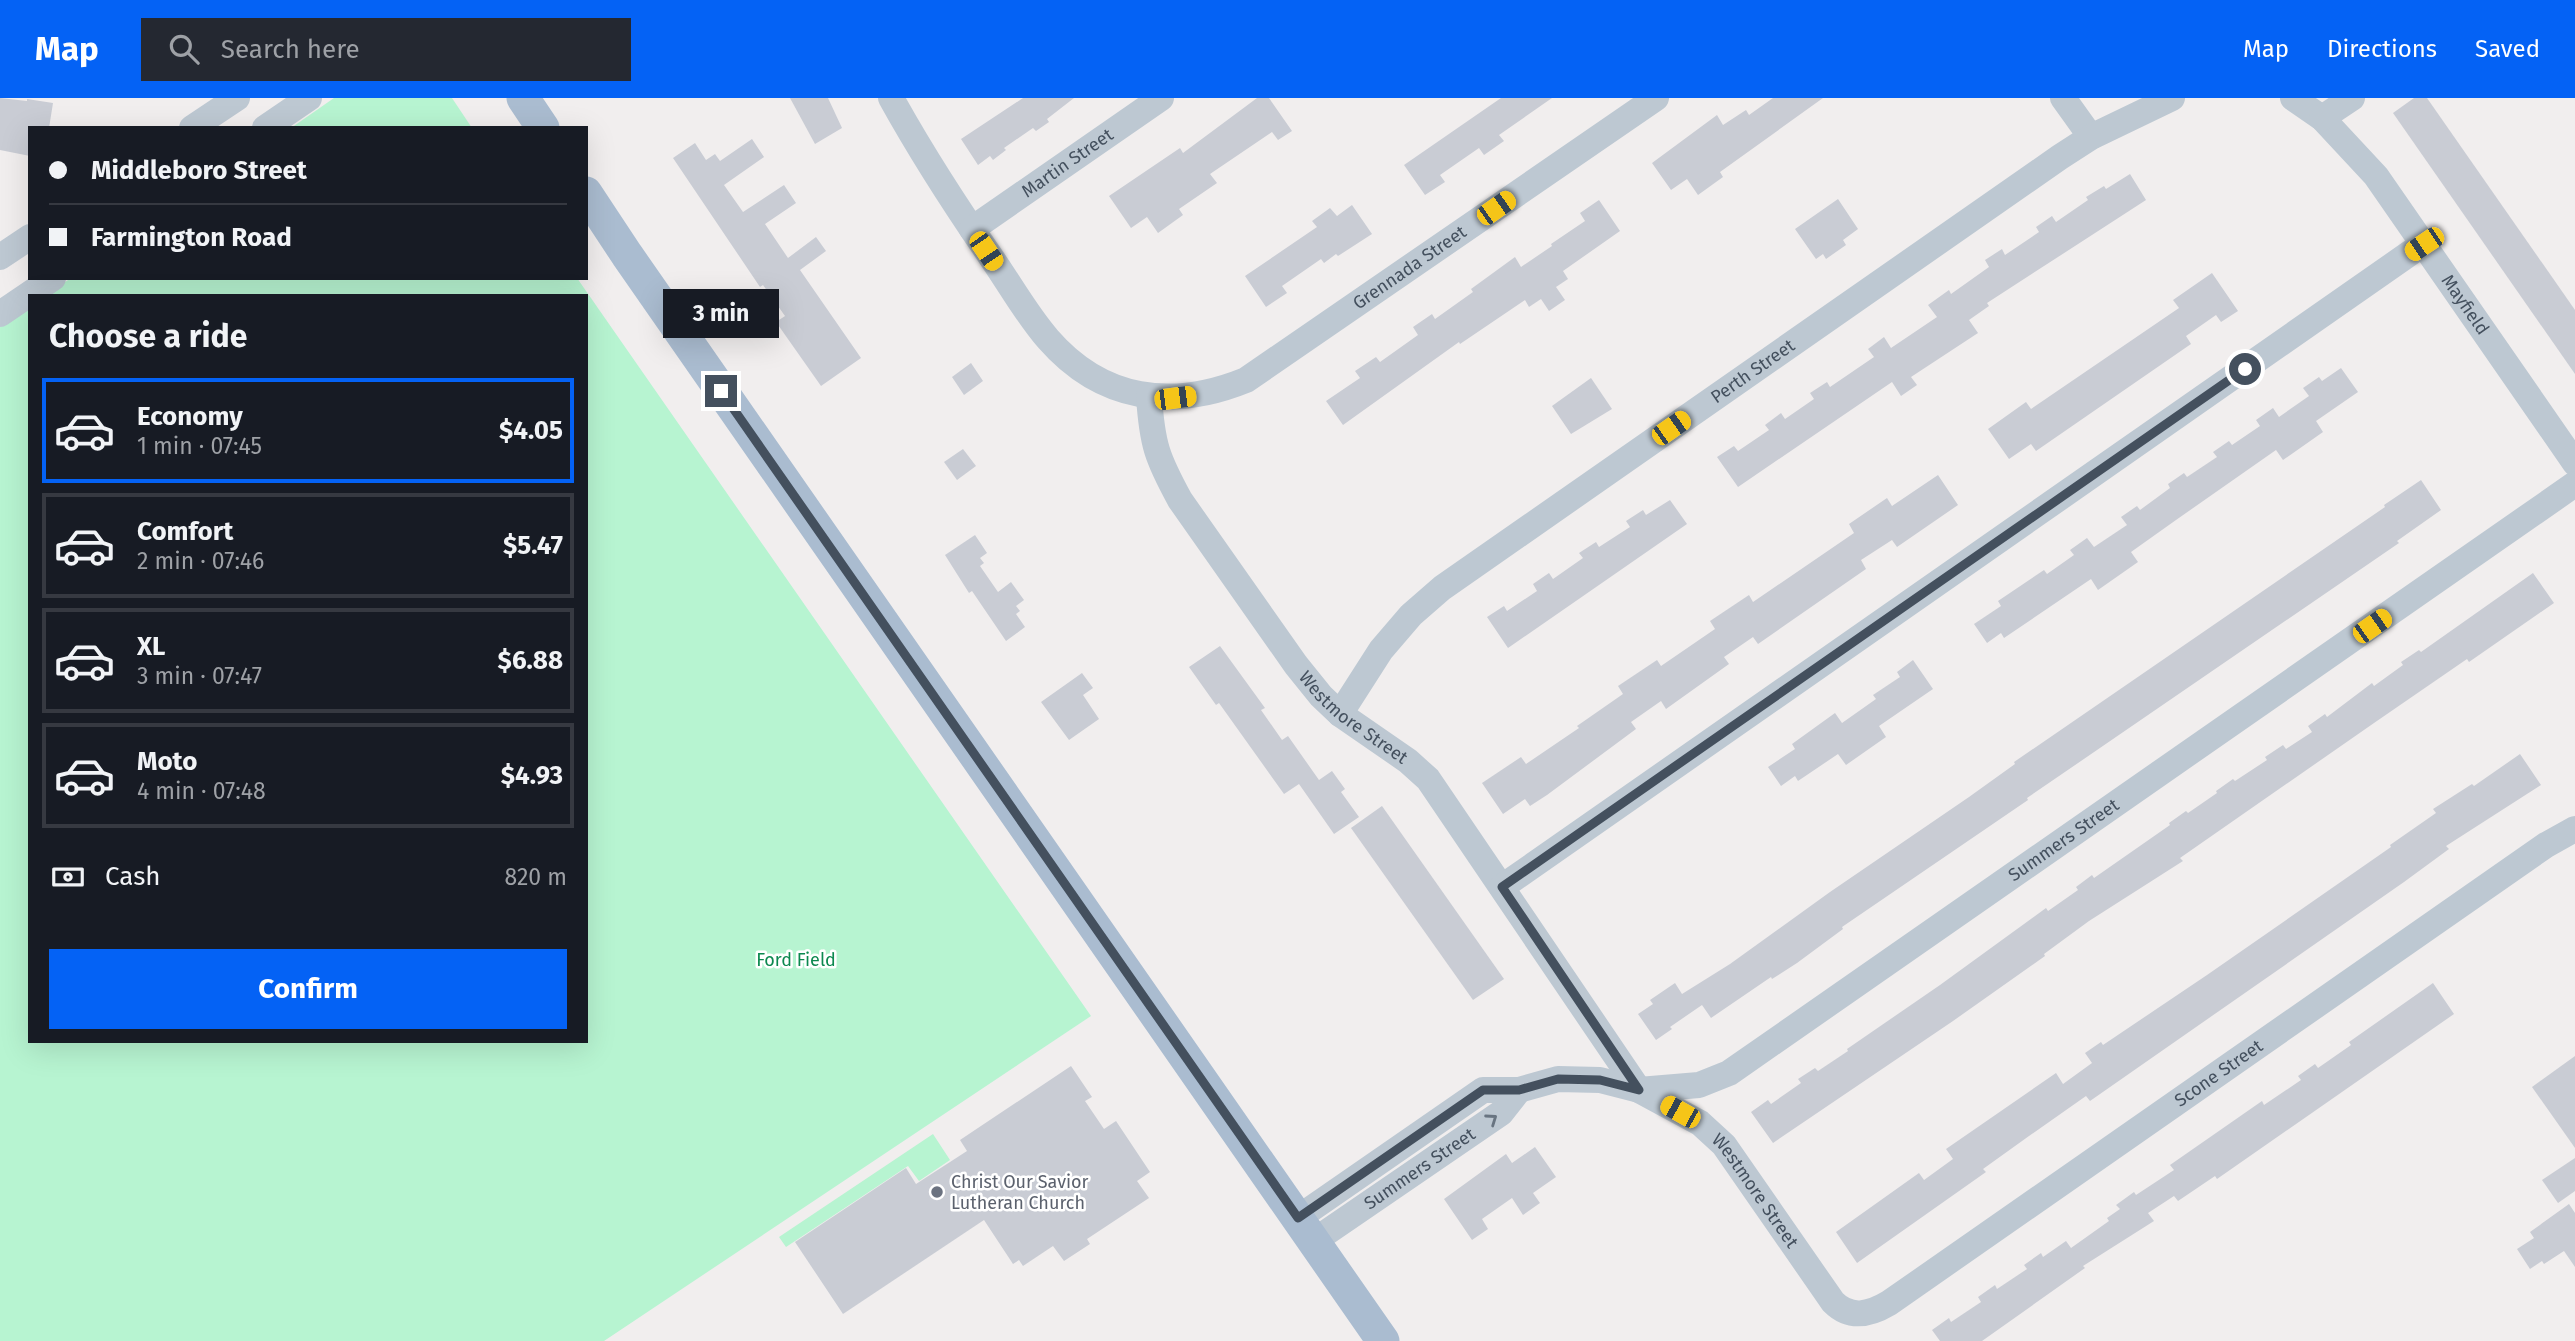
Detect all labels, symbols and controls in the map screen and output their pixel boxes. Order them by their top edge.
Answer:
search box [141,18,631,81]
text: Map [35,29,99,69]
icon: search [165,30,203,68]
text: Search here [221,34,360,65]
text: Map [2243,35,2289,63]
text: Directions [2327,35,2437,63]
text: Saved [2475,35,2540,63]
street label: Martin Street [1017,123,1118,202]
text: Middleboro Street [91,155,307,186]
car [1473,187,1520,229]
street label: Grennada Street [1349,221,1471,314]
text: Farmington Road [91,222,292,253]
car [2401,224,2448,264]
car [966,228,1007,274]
street label: Mayfield [2437,270,2494,339]
callout: 3 min [663,289,779,338]
text: 3 min [693,299,749,327]
text: Choose a ride [49,317,247,355]
street label: Perth Street [1706,334,1799,408]
route start [2229,353,2261,385]
route end [705,375,737,407]
car [1153,385,1198,411]
icon: car [53,399,116,462]
text: Economy [137,401,243,432]
car [1648,407,1695,449]
text: $4.05 [499,415,563,446]
text: 1 min · 07:45 [137,432,262,460]
icon: car [53,514,116,577]
text: Comfort [137,516,233,547]
text: $5.47 [503,530,563,561]
text: 2 min · 07:46 [137,547,264,575]
car [2349,605,2396,647]
icon: car [53,629,116,692]
text: XL [137,631,165,662]
text: $6.88 [498,645,563,676]
text: 3 min · 07:47 [137,662,262,690]
street label: Westmore Street [1294,667,1413,769]
icon: car [53,744,116,807]
text: Moto [137,746,197,777]
text: $4.93 [501,760,563,791]
text: 4 min · 07:48 [137,777,266,805]
street label: Summers Street [2004,794,2124,886]
icon: cash [49,858,87,896]
text: Cash [105,861,161,892]
text: 820 m [505,863,567,891]
button: Confirm [49,949,567,1029]
park label: Ford Field [756,949,836,971]
street label: Scone Street [2170,1035,2267,1112]
car [1657,1093,1704,1131]
one-way arrow [1484,1115,1497,1127]
street label: Summers Street [1360,1123,1480,1214]
street label: Westmore Street [1707,1128,1803,1253]
place label: Christ Our Savior Lutheran Church [951,1171,1089,1214]
marker: Christ Our Savior Lutheran Church [929,1184,945,1200]

